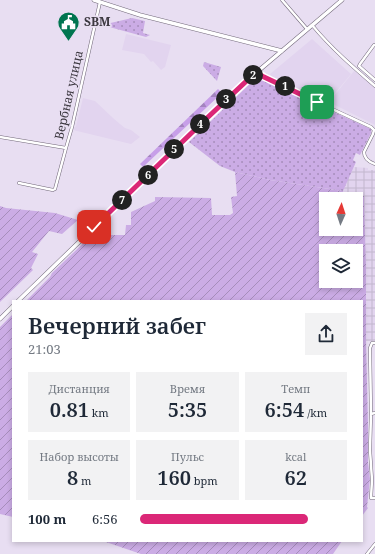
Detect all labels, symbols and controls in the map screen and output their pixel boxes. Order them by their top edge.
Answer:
public building icon: SBM [56,9,82,42]
place label: SBM [84,13,111,30]
street label: Вербная улица [50,49,87,141]
pin: 2 [243,65,263,85]
text: 2 [250,67,256,82]
pin: 1 [275,76,295,96]
text: 1 [282,78,288,93]
pin [300,85,334,119]
pin: 3 [216,89,236,109]
text: 3 [223,91,229,106]
icon: arrive [306,91,328,113]
pin: 4 [190,114,210,134]
text: 4 [197,116,203,131]
pin: 5 [164,139,184,159]
text: 5 [171,141,177,156]
pin: 6 [138,165,158,185]
text: 6 [145,167,151,182]
pin: 7 [112,190,132,210]
text: 7 [119,192,125,207]
north arrow [319,192,363,236]
map controls [319,192,363,288]
pin [77,210,111,244]
icon: check [83,216,105,238]
button: layers [319,244,363,288]
text: Вечерний забег [28,310,206,340]
button: share [305,313,347,355]
text: 21:03 [28,340,61,358]
text: Дистанция [48,381,110,396]
text: Время [170,381,205,396]
text: Темп [281,381,310,396]
text: 0.81 [50,396,89,423]
text: 5:35 [168,396,207,423]
text: 6:54 [265,396,304,423]
text: km [89,405,109,420]
text: /km [304,405,327,420]
text: Набор высоты [39,449,119,464]
text: Пульс [171,449,204,464]
text: kcal [285,449,306,464]
text: 8 [67,464,78,491]
text: 160 [157,464,191,491]
text: 62 [285,464,307,491]
text: m [78,473,91,488]
text: bpm [191,473,218,488]
text: 100 m [28,510,66,528]
text: 6:56 [92,510,118,528]

